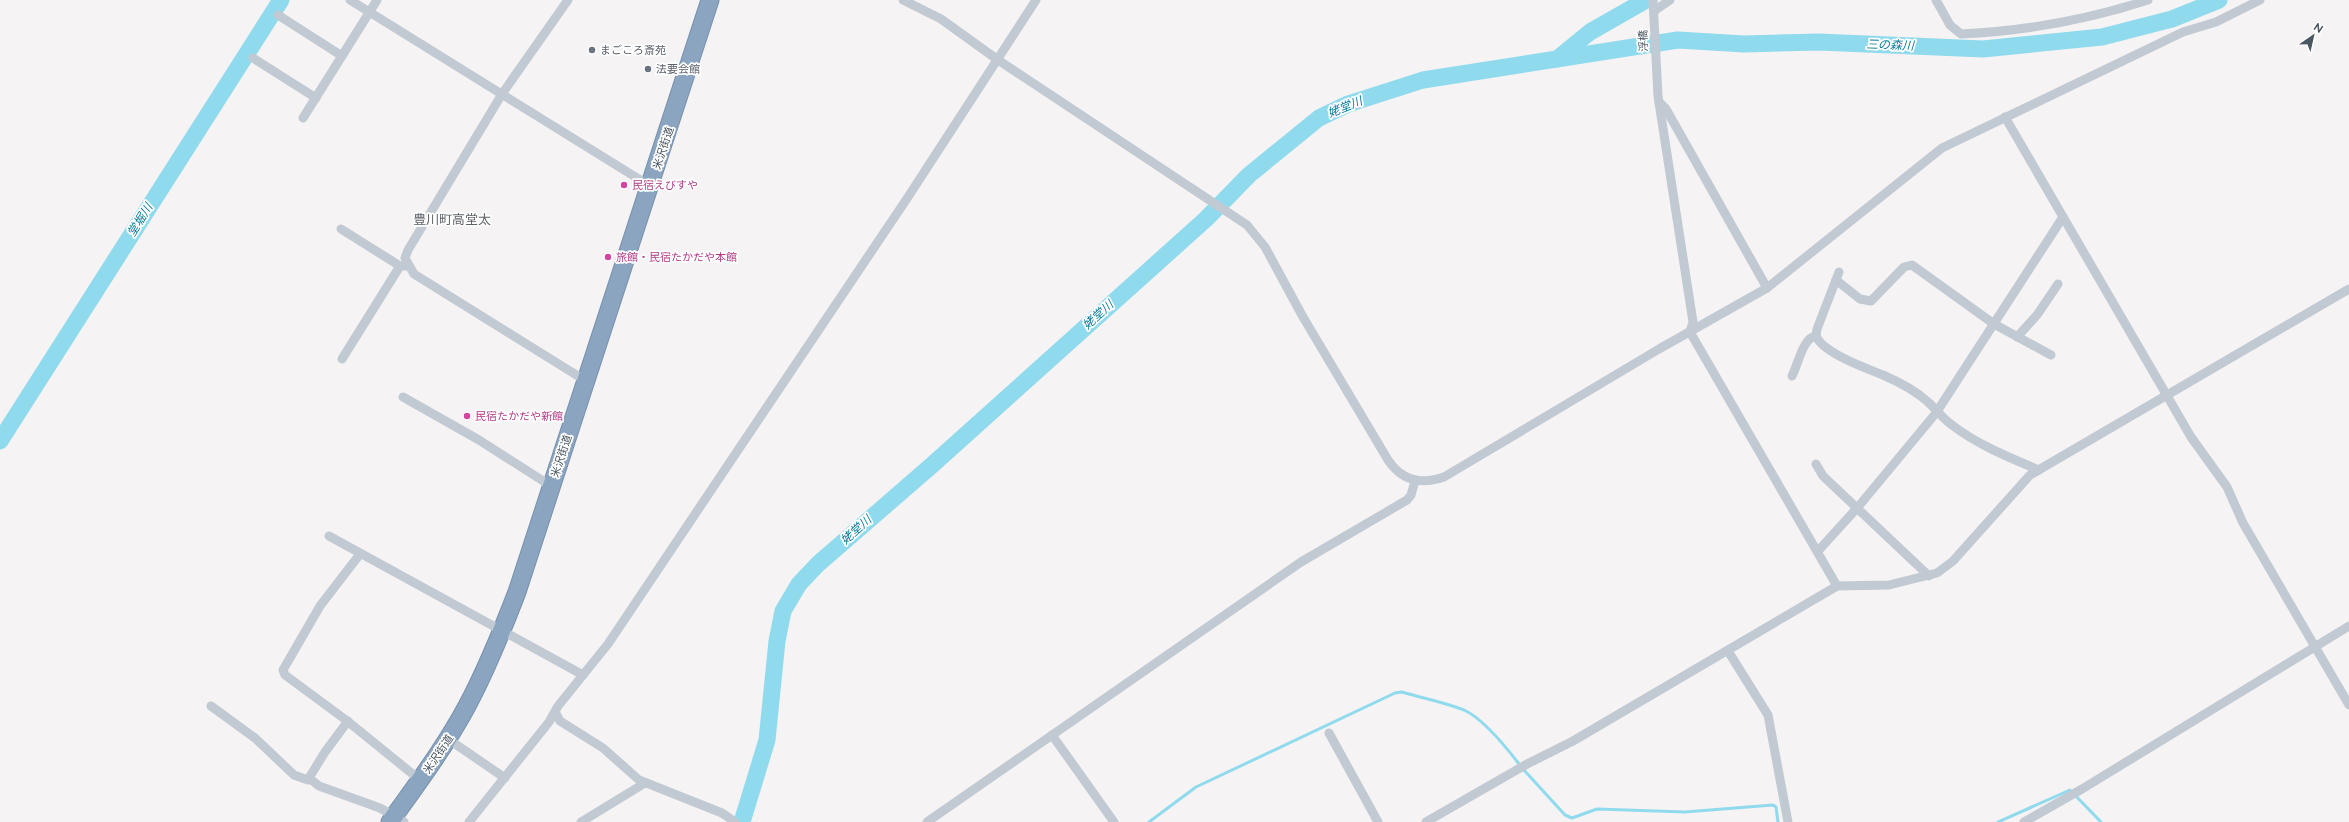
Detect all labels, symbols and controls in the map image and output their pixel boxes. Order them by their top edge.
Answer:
north arrow [2293,16,2333,56]
text: N [2311,20,2325,36]
street label: 浮橋 [1637,30,1650,52]
water label: 三の森川 [1866,37,1916,53]
place label: まごころ斎苑 [600,44,666,57]
marker: まごころ斎苑 [587,45,597,55]
place label: 法要会館 [656,63,700,76]
marker: 法要会館 [643,64,653,74]
water label: 姥堂川 [1326,93,1366,120]
street label: 米沢街道 [650,125,676,171]
place label: 民宿えびすや [632,179,698,192]
marker: 民宿えびすや [619,180,629,190]
water label: 堂堀川 [125,199,157,239]
district label: 豊川町高堂太 [413,212,491,227]
place label: 旅館・民宿たかだや本館 [616,251,737,264]
marker: 旅館・民宿たかだや本館 [603,252,613,262]
water label: 姥堂川 [1080,296,1118,332]
place label: 民宿たかだや新館 [475,410,563,423]
marker: 民宿たかだや新館 [462,411,472,421]
street label: 米沢街道 [548,433,574,479]
water label: 姥堂川 [838,511,876,547]
street label: 米沢街道 [421,732,456,776]

